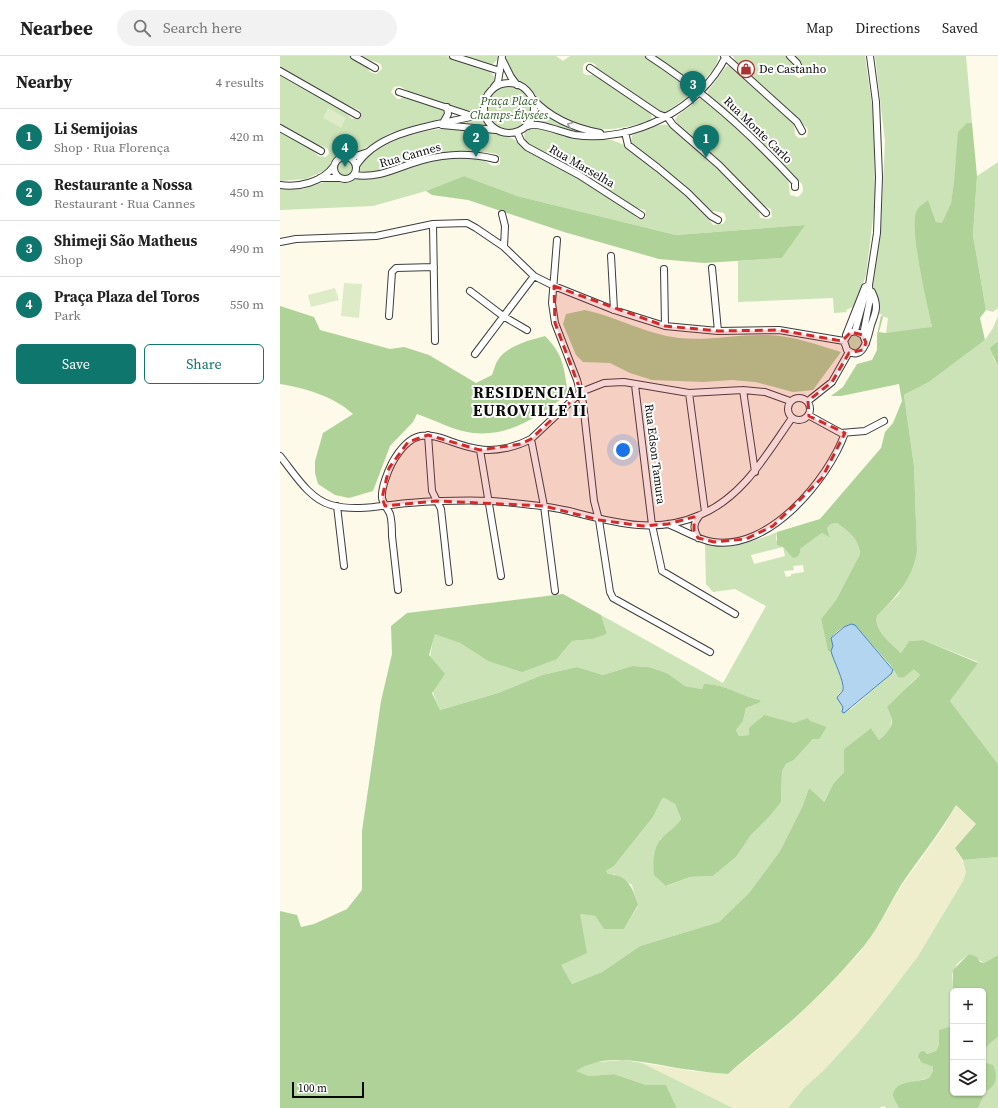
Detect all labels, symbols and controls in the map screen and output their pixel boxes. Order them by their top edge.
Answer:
search box [117,10,397,46]
text: Nearbee [20,15,93,41]
icon: search [131,17,153,39]
text: Search here [163,17,242,38]
text: Map [806,18,833,38]
text: Directions [855,18,920,38]
text: Saved [942,18,978,38]
shop icon: De Castanho [736,59,756,79]
place label: De Castanho [759,61,827,77]
text: Nearby [16,70,72,94]
pin: 3 [680,71,706,104]
text: 4 results [216,74,264,91]
park label: Praça Place Champs-Élysées [470,93,549,123]
street label: Rua Monte Carlo [720,93,796,167]
text: Li Semijoias [54,118,138,139]
one-way arrow [566,121,573,129]
pin: 2 [463,124,489,157]
pin: 1 [693,125,719,158]
text: 1 [25,128,33,145]
text: 420 m [230,128,264,145]
pin: 4 [332,134,358,167]
text: Shop · Rua Florença [54,139,170,156]
street label: Rua Cannes [377,139,443,171]
street label: Rua Marselha [546,141,618,192]
text: Restaurante a Nossa [54,174,192,195]
text: 2 [25,184,33,201]
text: 450 m [230,184,264,201]
text: Restaurant · Rua Cannes [54,195,195,212]
text: Shimeji São Matheus [54,230,197,251]
text: 3 [25,240,33,257]
text: 490 m [230,240,264,257]
text: Shop [54,251,83,268]
text: Praça Plaza del Toros [54,286,200,307]
text: 4 [25,296,33,313]
text: 550 m [230,296,264,313]
text: Park [54,307,81,324]
button: Save [16,344,136,384]
button: Share [144,344,264,384]
district label: RESIDENCIAL EUROVILLE II [473,381,587,421]
street label: Rua Edson Tamura [641,403,669,506]
your location [613,440,633,460]
map controls [950,988,986,1096]
button: + [950,988,986,1024]
button: − [950,1024,986,1060]
button: layers [950,1060,986,1096]
scale bar [292,1080,364,1099]
text: 100 m [298,1081,327,1096]

